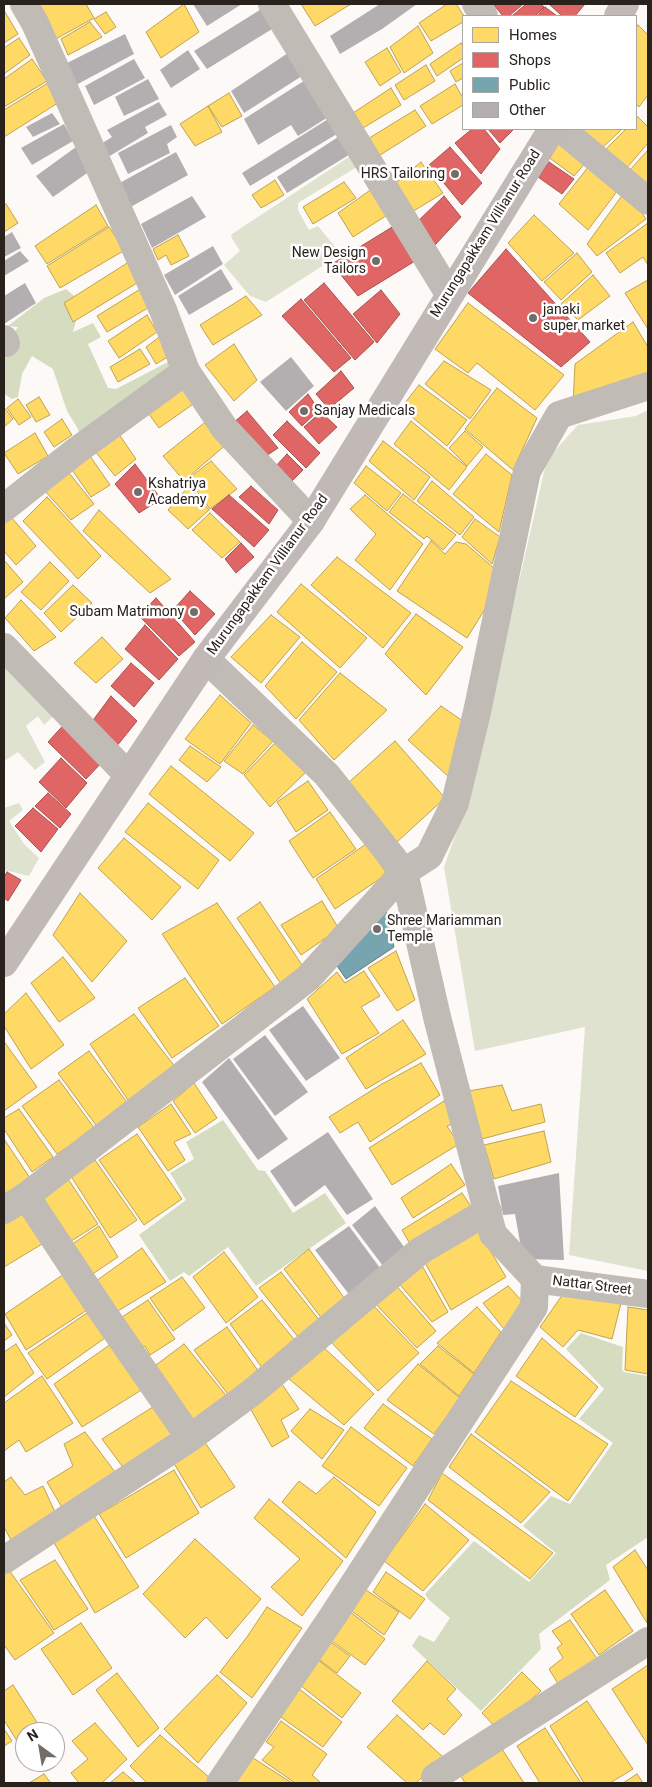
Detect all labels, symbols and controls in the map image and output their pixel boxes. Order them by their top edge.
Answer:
legend [462,15,637,130]
text: Homes [509,26,557,44]
text: Shops [509,51,551,69]
text: Public [509,76,550,94]
text: Other [509,101,546,119]
street label: Murungapakkam Villianur Road [427,147,545,321]
place label: HRS Tailoring [361,166,445,182]
marker: HRS Tailoring [449,168,461,180]
place label: New Design Tailors [292,245,366,278]
marker: New Design Tailors [370,255,382,267]
place label: janaki super market [543,302,625,334]
marker: janaki super market [527,312,539,324]
place label: Sanjay Medicals [314,403,415,419]
marker: Sanjay Medicals [298,405,310,417]
place label: Kshatriya Academy [148,476,206,508]
marker: Kshatriya Academy [132,486,144,498]
street label: Murungapakkam Villianur Road [204,491,332,659]
place label: Subam Matrimony [70,604,184,620]
marker: Subam Matrimony [188,606,200,618]
place label: Shree Mariamman Temple [387,913,501,946]
marker: Shree Mariamman Temple [371,923,383,935]
street label: Nattar Street [552,1273,632,1299]
north arrow [15,1722,65,1772]
text: N [24,1726,41,1745]

